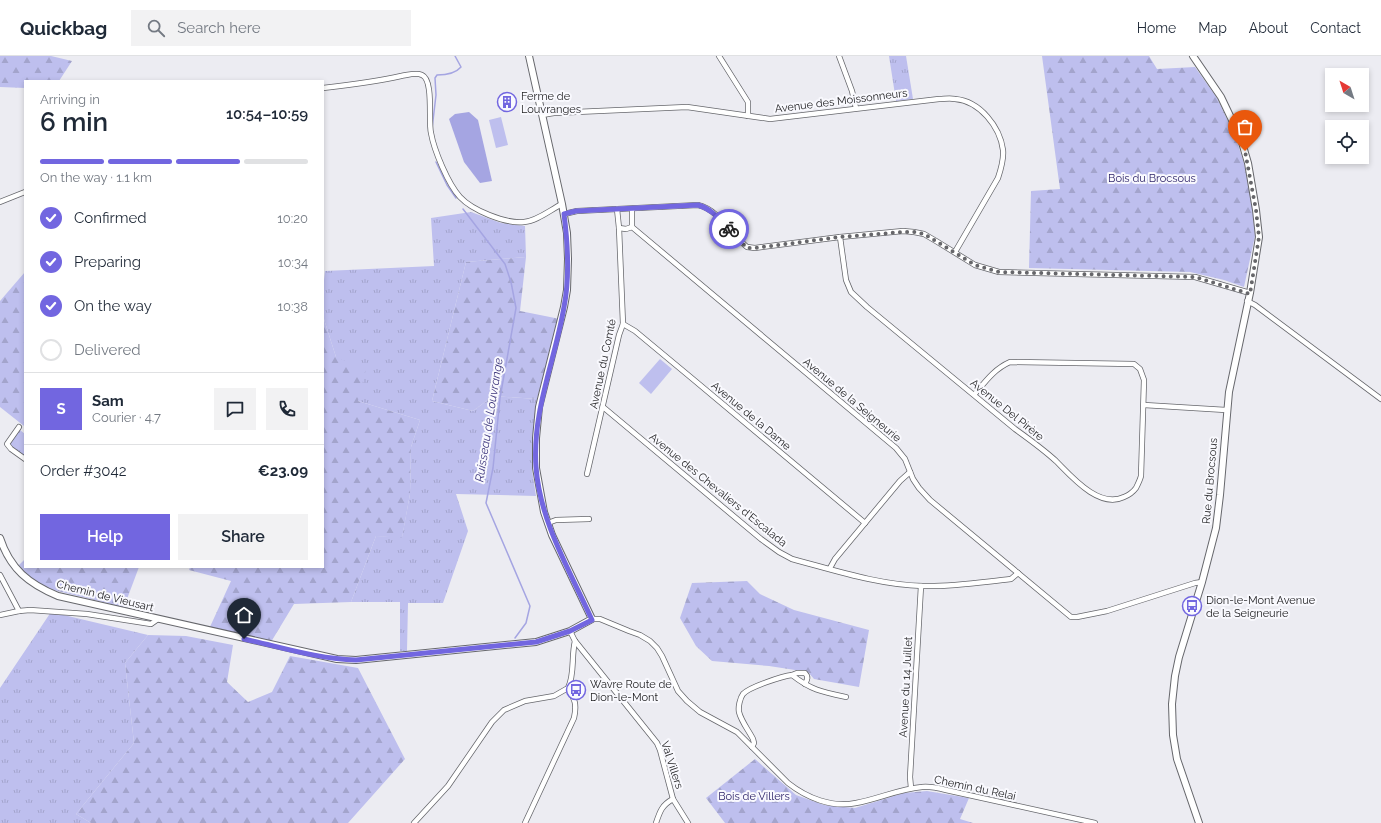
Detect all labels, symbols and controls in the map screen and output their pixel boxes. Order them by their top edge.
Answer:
search box [131,10,411,46]
text: Quickbag [20,17,107,39]
icon: search [145,17,167,39]
text: Search here [177,19,261,37]
text: Home [1137,20,1176,36]
text: Map [1198,20,1227,36]
text: About [1249,20,1288,36]
text: Contact [1310,20,1361,36]
north arrow [1325,68,1369,112]
map controls [1325,68,1369,164]
street label: Avenue des Moissonneurs [774,86,908,116]
place label: Ferme de Louvranges [521,90,581,116]
building icon: Ferme de Louvranges [496,91,518,113]
text: Arriving in [40,92,100,107]
text: 10:54–10:59 [226,105,308,123]
text: 6 min [40,107,108,137]
pin [1228,110,1262,151]
icon: bag [1234,116,1256,138]
button: locate [1325,120,1369,164]
text: On the way · 1.1 km [40,170,152,185]
park label: Bois du Brocsous [1108,172,1196,185]
icon: check [40,207,62,229]
text: Confirmed [74,209,147,227]
courier [709,209,749,249]
text: 10:20 [277,211,308,226]
icon: bike [718,218,740,240]
icon: check [40,251,62,273]
text: Preparing [74,253,141,271]
text: 10:34 [278,255,308,270]
icon: check [40,295,62,317]
text: On the way [74,297,152,315]
text: 10:38 [277,299,308,314]
street label: Avenue du Comté [587,317,619,410]
text: Delivered [74,341,141,359]
street label: Avenue de la Seigneurie [800,355,904,445]
water label: Ruisseau de Louvrange [472,356,506,483]
street label: Avenue Del Pirère [968,376,1047,444]
street label: Avenue de la Dame [709,379,794,453]
button: chat [214,388,256,430]
button: phone [266,388,308,430]
text: Sam [92,392,124,410]
text: S [56,400,66,418]
text: Courier · 4.7 [92,410,161,425]
street label: Avenue des Chevaliers d'Escalada [646,430,790,550]
street label: Rue du Brocsous [1200,437,1220,525]
text: Order #3042 [40,462,127,480]
text: €23.09 [258,462,308,480]
button: Help [40,514,170,560]
button: Share [178,514,308,560]
street label: Chemin de Vieusart [55,578,155,614]
place label: Dion-le-Mont Avenue de la Seigneurie [1206,594,1316,620]
bus stop icon: Dion-le-Mont Avenue de la Seigneurie [1181,595,1203,617]
pin [227,598,261,639]
icon: home [233,604,255,626]
street label: Avenue du 14 Juillet [897,636,915,738]
place label: Wavre Route de Dion-le-Mont [590,678,672,704]
bus stop icon: Wavre Route de Dion-le-Mont [565,679,587,701]
street label: Val Villers [658,739,686,791]
street label: Chemin du Relai [933,773,1017,803]
park label: Bois de Villers [718,790,790,803]

